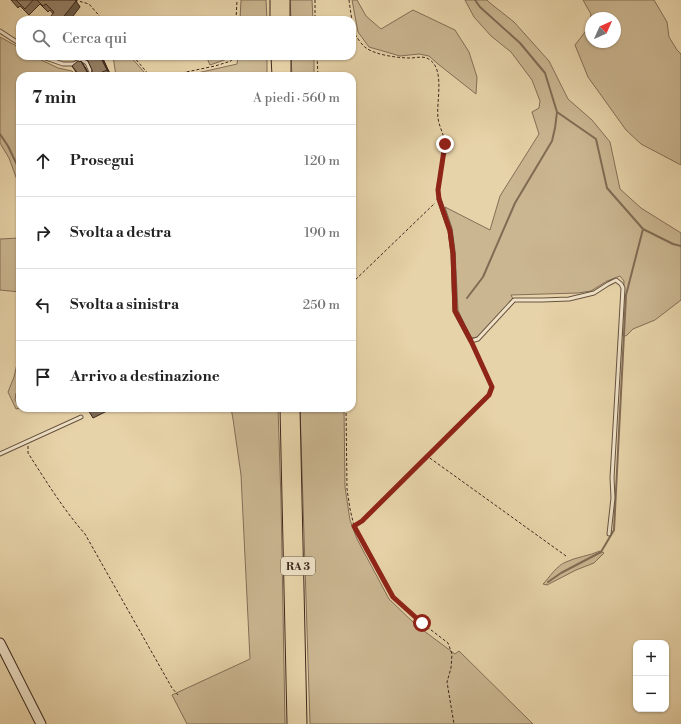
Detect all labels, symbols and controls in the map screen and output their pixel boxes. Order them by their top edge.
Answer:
north arrow [585,12,621,48]
search box [16,16,356,60]
icon: search [30,27,52,49]
text: Cerca qui [62,29,127,48]
text: 7 min [32,87,76,109]
text: A piedi · 560 m [253,90,340,106]
route end [436,135,454,153]
icon: ahead [32,150,54,172]
text: Prosegui [70,151,134,170]
text: 120 m [304,153,340,169]
icon: right [32,222,54,244]
text: Svolta a destra [70,223,171,242]
text: 190 m [304,225,340,241]
icon: left [32,294,54,316]
text: Svolta a sinistra [70,295,179,314]
text: 250 m [303,297,340,313]
icon: arrive [32,366,54,388]
text: Arrivo a destinazione [70,367,220,386]
road number: RA 3 [281,557,315,575]
route start [413,614,431,632]
map controls [633,640,669,712]
button: + [633,640,669,676]
button: − [633,676,669,712]

